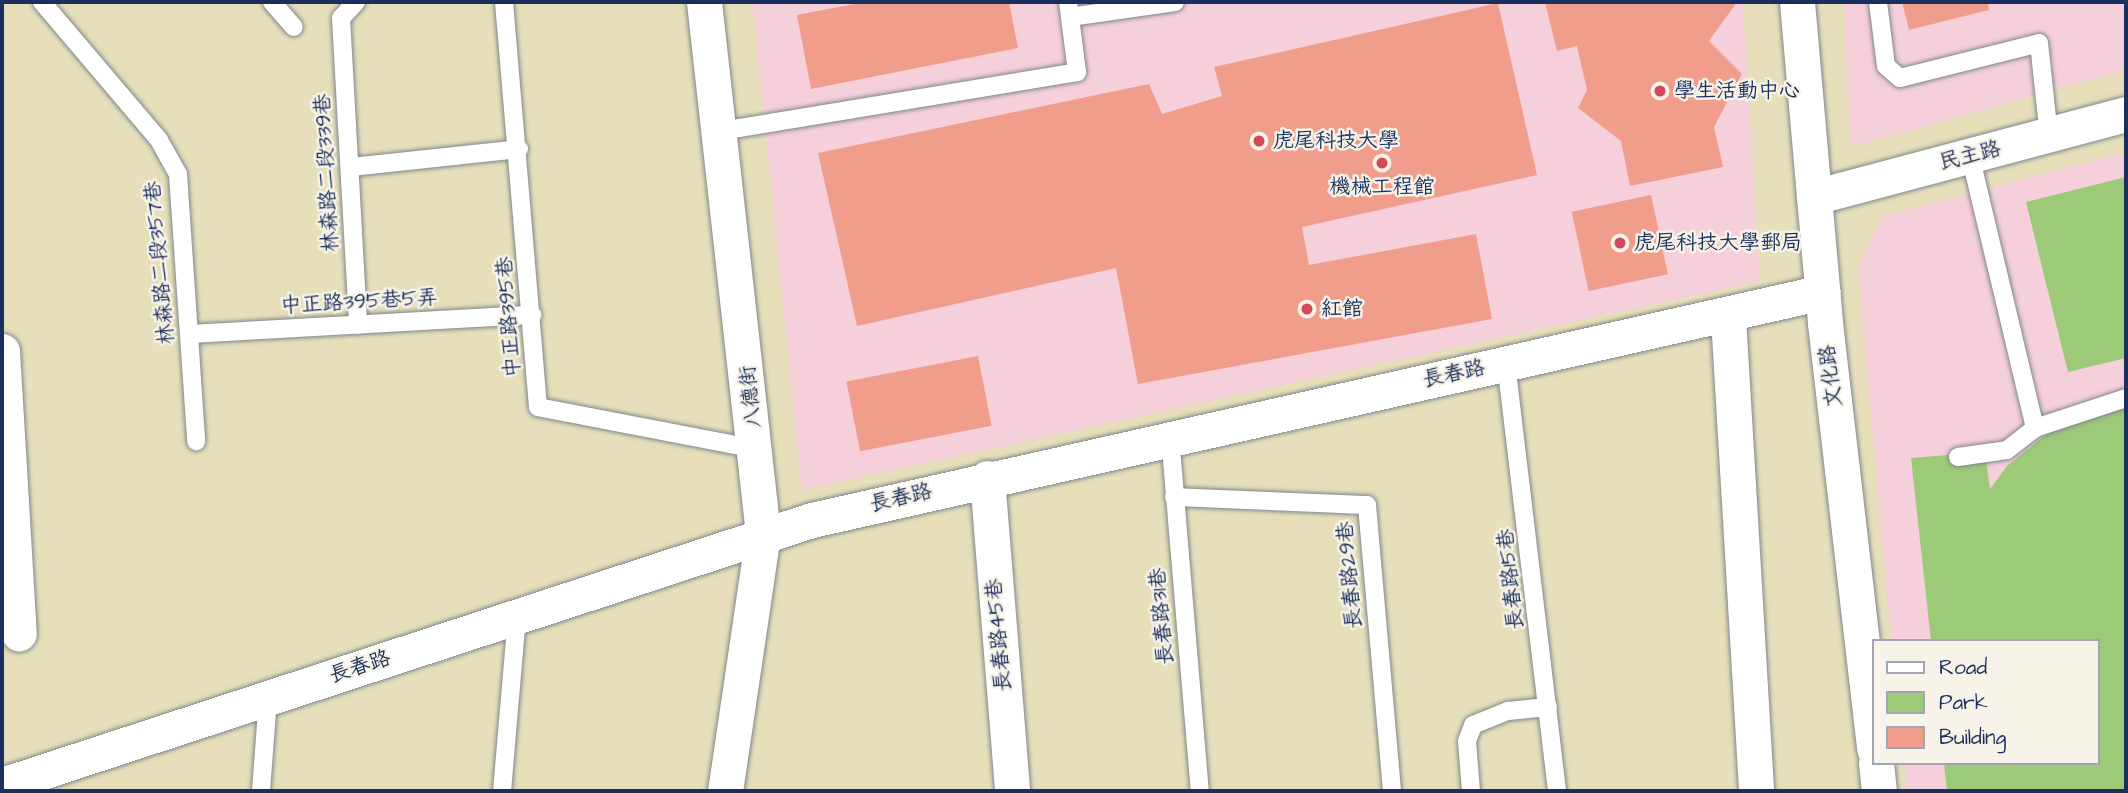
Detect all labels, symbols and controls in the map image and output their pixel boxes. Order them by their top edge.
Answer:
place label: 學生活動中心 [1674,78,1800,104]
marker: 學生活動中心 [1652,83,1668,99]
street label: 林森路二段339巷 [310,93,344,253]
place label: 虎尾科技大學 [1273,128,1399,154]
marker: 虎尾科技大學 [1251,133,1267,149]
street label: 民主路 [1936,136,2004,176]
marker: 機械工程館 [1374,155,1390,171]
place label: 機械工程館 [1330,174,1434,200]
street label: 林森路二段357巷 [140,180,180,346]
place label: 虎尾科技大學郵局 [1634,230,1802,256]
marker: 虎尾科技大學郵局 [1612,235,1628,251]
street label: 中正路395巷 [492,256,526,378]
street label: 中正路395巷5弄 [280,285,438,319]
place label: 紅館 [1321,296,1363,322]
marker: 紅館 [1299,301,1315,317]
street label: 文化路 [1815,343,1847,409]
street label: 長春路 [1421,355,1487,393]
street label: 八德街 [735,364,767,430]
street label: 長春路 [867,479,935,517]
street label: 長春路29巷 [1333,520,1367,630]
street label: 長春路15巷 [1493,527,1529,631]
street label: 長春路31巷 [1145,566,1179,666]
street label: 長春路45巷 [982,578,1016,692]
legend [1872,639,2100,765]
street label: 長春路 [326,645,394,689]
text: Road [1939,653,1987,682]
text: Park [1939,688,1988,717]
text: Building [1939,723,2006,752]

